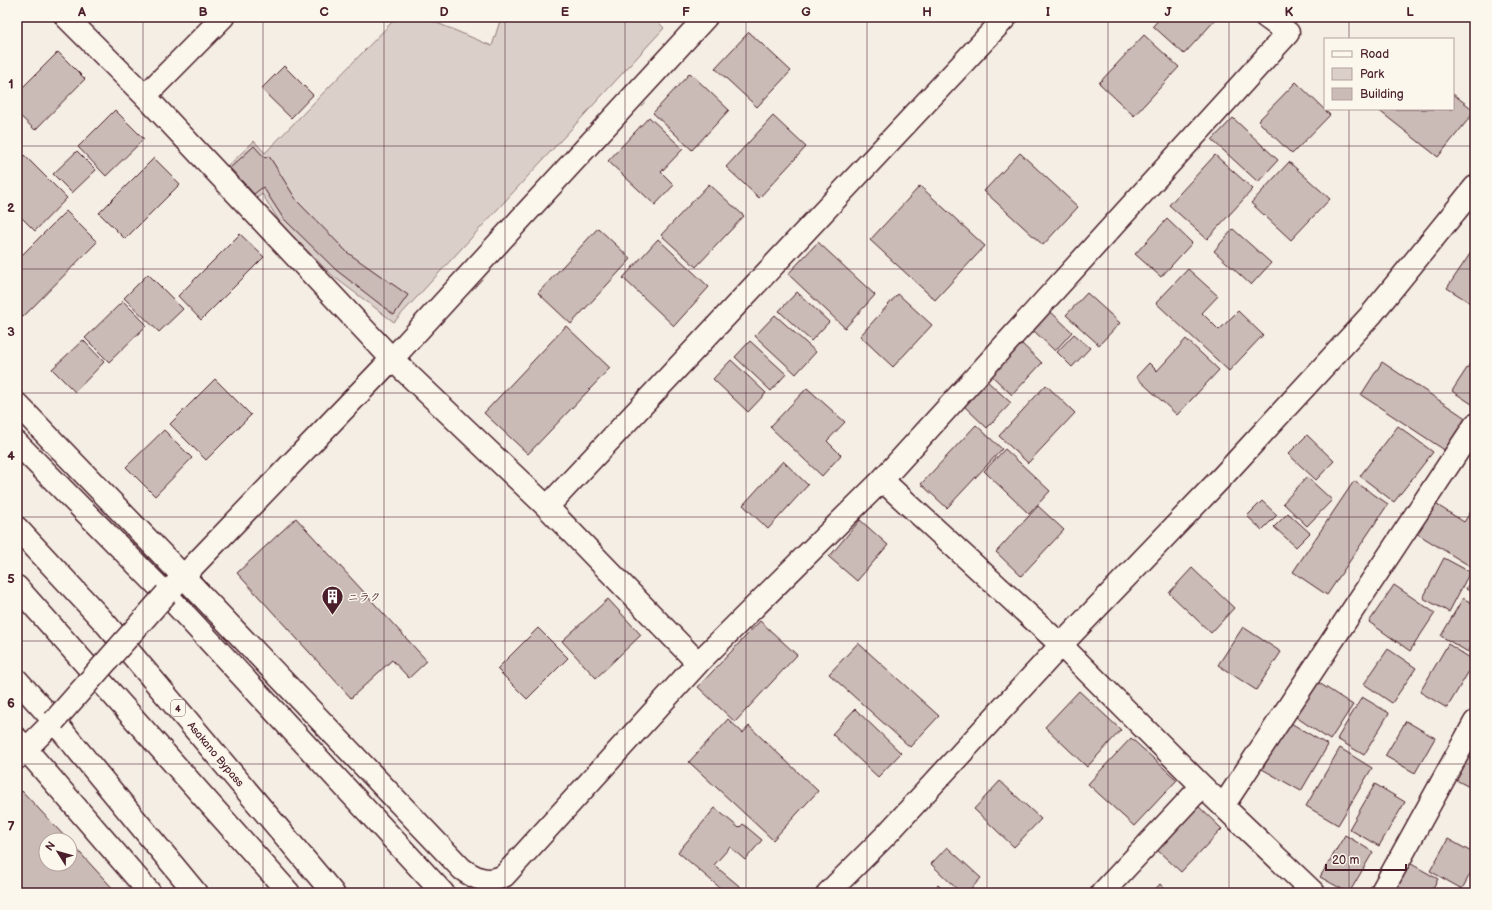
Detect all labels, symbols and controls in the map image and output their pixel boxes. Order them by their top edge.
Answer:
text: A [77,4,86,20]
text: B [198,4,208,20]
text: C [319,4,329,20]
text: D [439,4,449,20]
text: E [561,4,570,20]
text: F [682,4,690,20]
text: G [801,4,811,20]
text: H [922,4,932,20]
text: I [1046,4,1050,20]
text: J [1164,4,1172,20]
text: K [1285,4,1294,20]
text: L [1406,4,1414,20]
legend [1324,38,1454,110]
text: Road [1360,47,1389,62]
text: Park [1360,67,1384,82]
text: 1 [8,76,14,92]
text: Building [1360,87,1404,102]
text: 2 [7,200,15,216]
text: 3 [7,324,15,340]
text: 4 [7,448,15,464]
text: 5 [7,571,15,587]
building icon: ニラク [319,584,345,617]
place label: ニラク [348,591,381,604]
text: 6 [7,695,15,711]
road number: 4 [171,700,185,716]
street label: Asakano Bypass [185,719,247,790]
text: 7 [7,819,15,835]
north arrow [38,832,78,872]
text: N [43,839,58,853]
scale bar [1326,846,1406,872]
text: 20 m [1332,853,1359,868]

